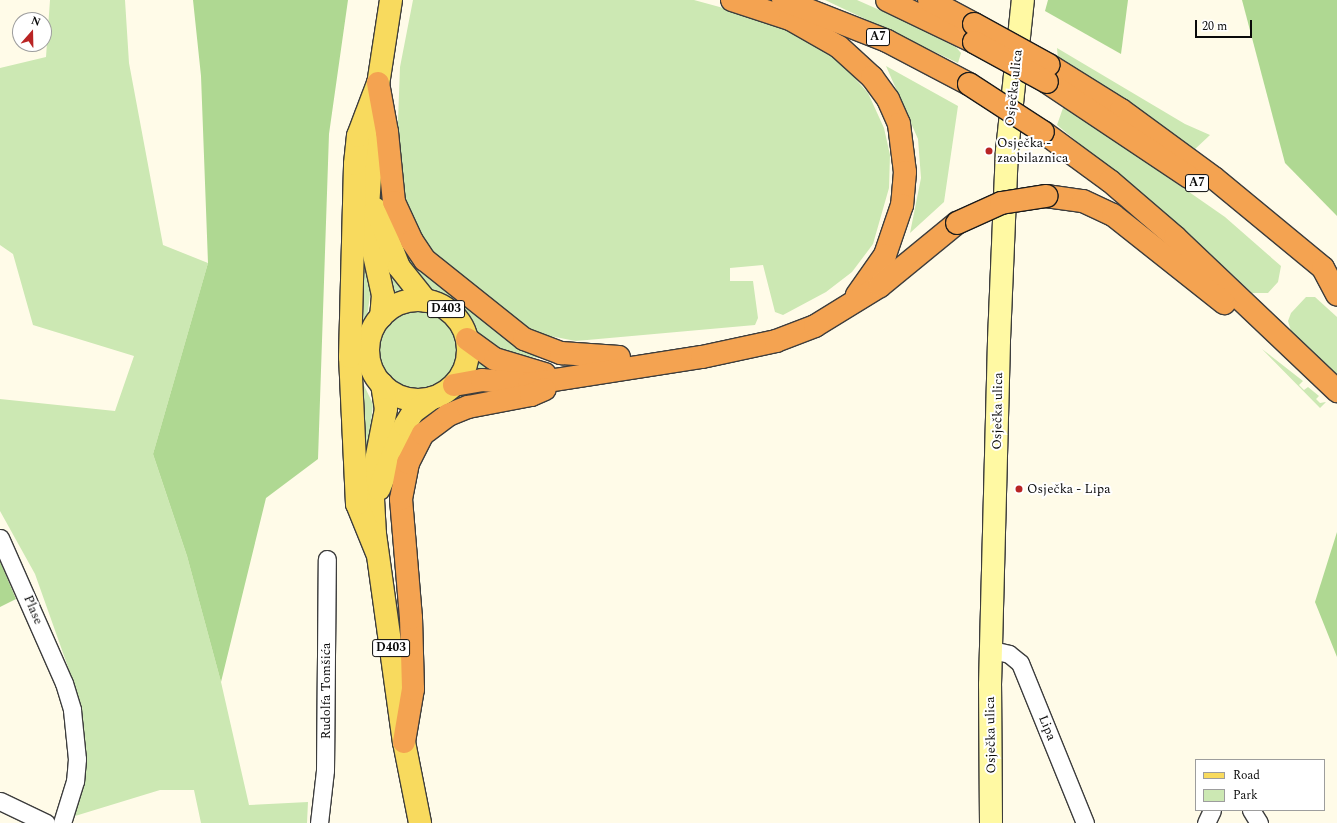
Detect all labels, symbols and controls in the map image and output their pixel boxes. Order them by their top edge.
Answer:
north arrow [12,12,52,52]
text: N [29,12,43,31]
scale bar [1197,12,1254,38]
text: 20 m [1202,17,1227,36]
road number: A7 [865,27,891,47]
street label: Osječka ulica [1002,49,1026,127]
place label: Osječka - zaobilaznica [997,136,1068,167]
marker: Osječka - zaobilaznica [984,146,994,156]
road number: A7 [1184,173,1210,193]
road number: D403 [427,299,465,319]
street label: Osječka ulica [990,372,1006,450]
place label: Osječka - Lipa [1027,481,1111,497]
marker: Osječka - Lipa [1014,484,1024,494]
street label: Plase [20,593,46,627]
road number: D403 [372,638,410,658]
street label: Rudolfa Tomšića [318,643,334,739]
street label: Osječka ulica [983,696,999,774]
street label: Lipa [1035,713,1059,743]
legend [1195,759,1325,811]
text: Road [1233,766,1260,785]
text: Park [1233,786,1258,805]

